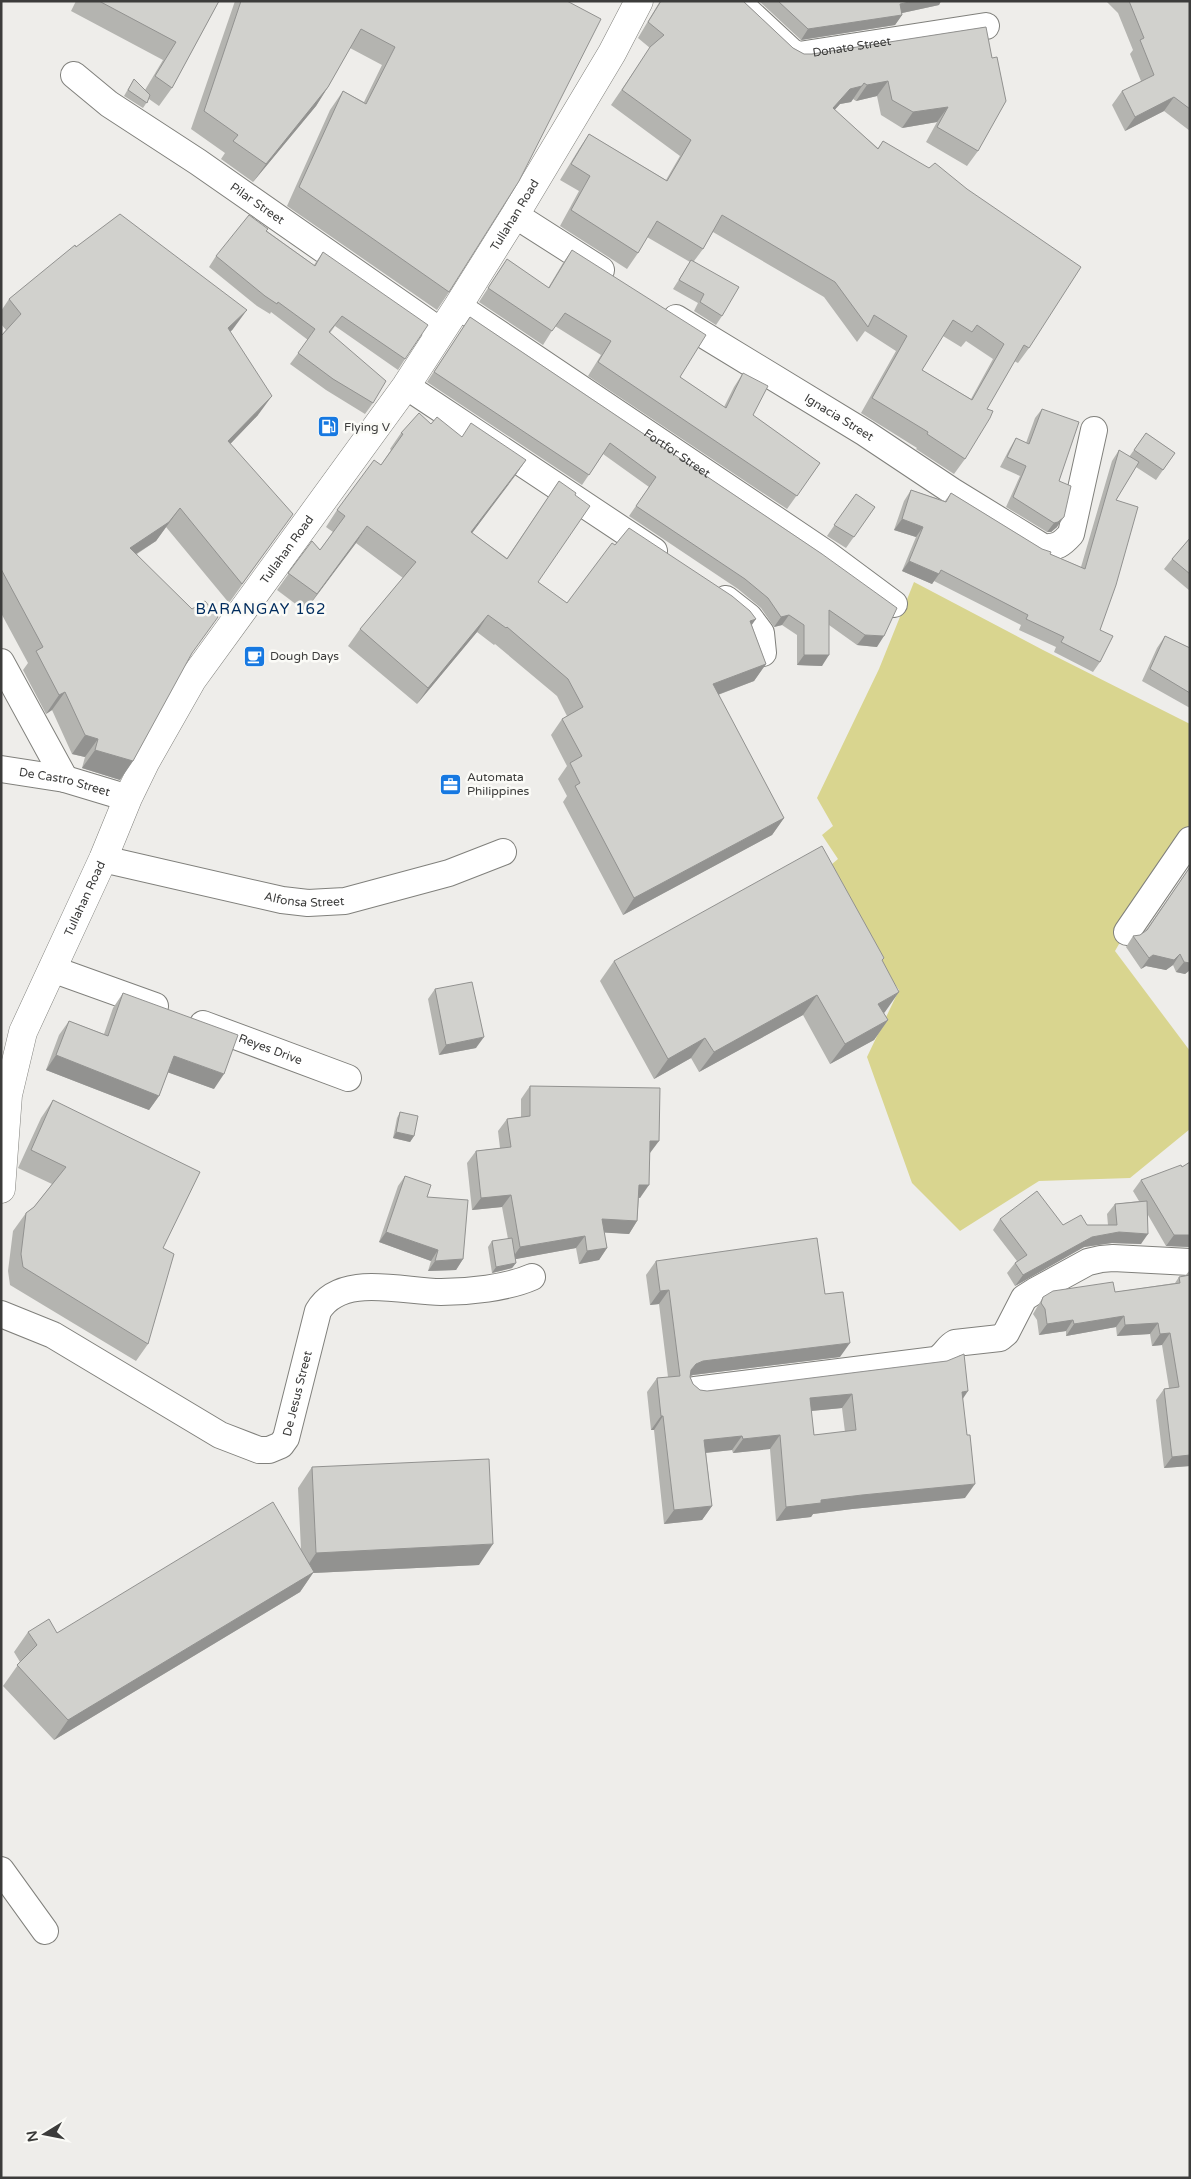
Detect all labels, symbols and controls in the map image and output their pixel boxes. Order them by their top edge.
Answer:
street label: Donato Street [811,34,892,60]
street label: Tullahan Road [487,177,542,253]
street label: Pilar Street [228,180,287,227]
street label: Ignacia Street [802,391,877,444]
fuel station icon: Flying V [316,415,340,439]
place label: Flying V [344,420,391,434]
street label: Fortfor Street [641,426,713,481]
street label: Tullahan Road [257,513,316,587]
district label: BARANGAY 162 [196,600,326,618]
cafe icon: Dough Days [242,644,266,668]
place label: Dough Days [270,649,339,663]
street label: De Castro Street [18,765,112,799]
place label: Automata Philippines [467,770,529,798]
office icon: Automata Philippines [439,772,463,796]
street label: Tullahan Road [61,859,108,938]
street label: Alfonsa Street [263,889,345,910]
street label: Reyes Drive [237,1031,304,1067]
street label: De Jesus Street [280,1349,315,1438]
north arrow [20,2109,70,2159]
text: N [23,2129,42,2143]

